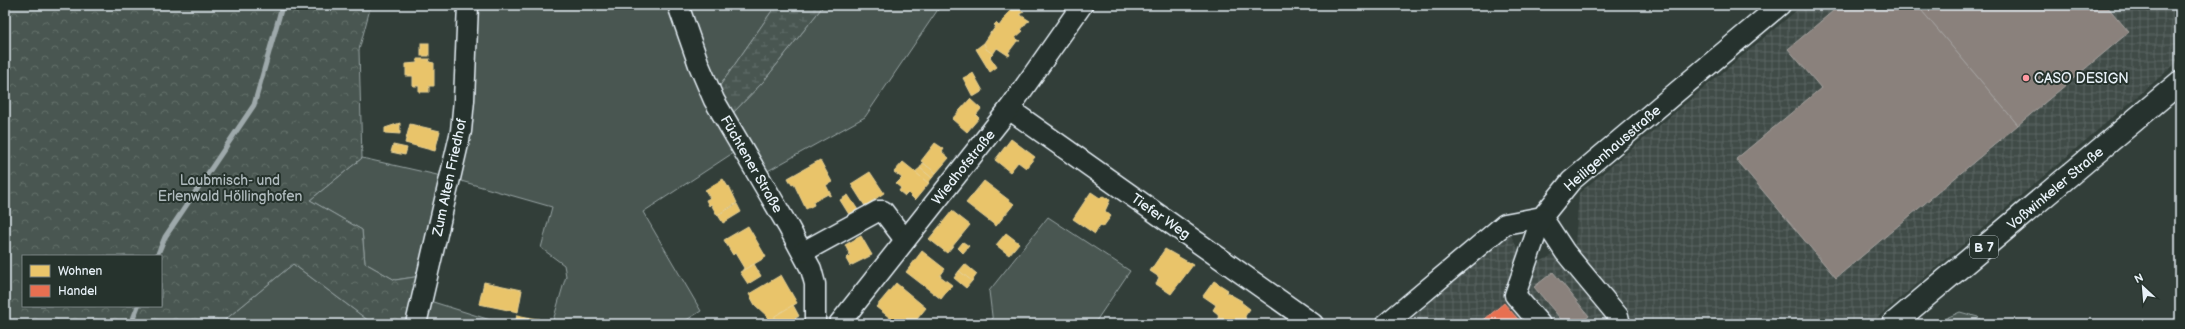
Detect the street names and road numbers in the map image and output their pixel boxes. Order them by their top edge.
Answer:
street label: Heiligenhausstraße [1560,102,1664,195]
street label: Füchtener Straße [717,112,786,216]
street label: Zum Alten Friedhof [428,116,470,239]
street label: Wiedhofstraße [928,126,999,208]
street label: Voßwinkeler Straße [2004,143,2107,234]
street label: Tiefer Weg [1128,190,1194,243]
road number: B 7 [1970,236,1998,258]

